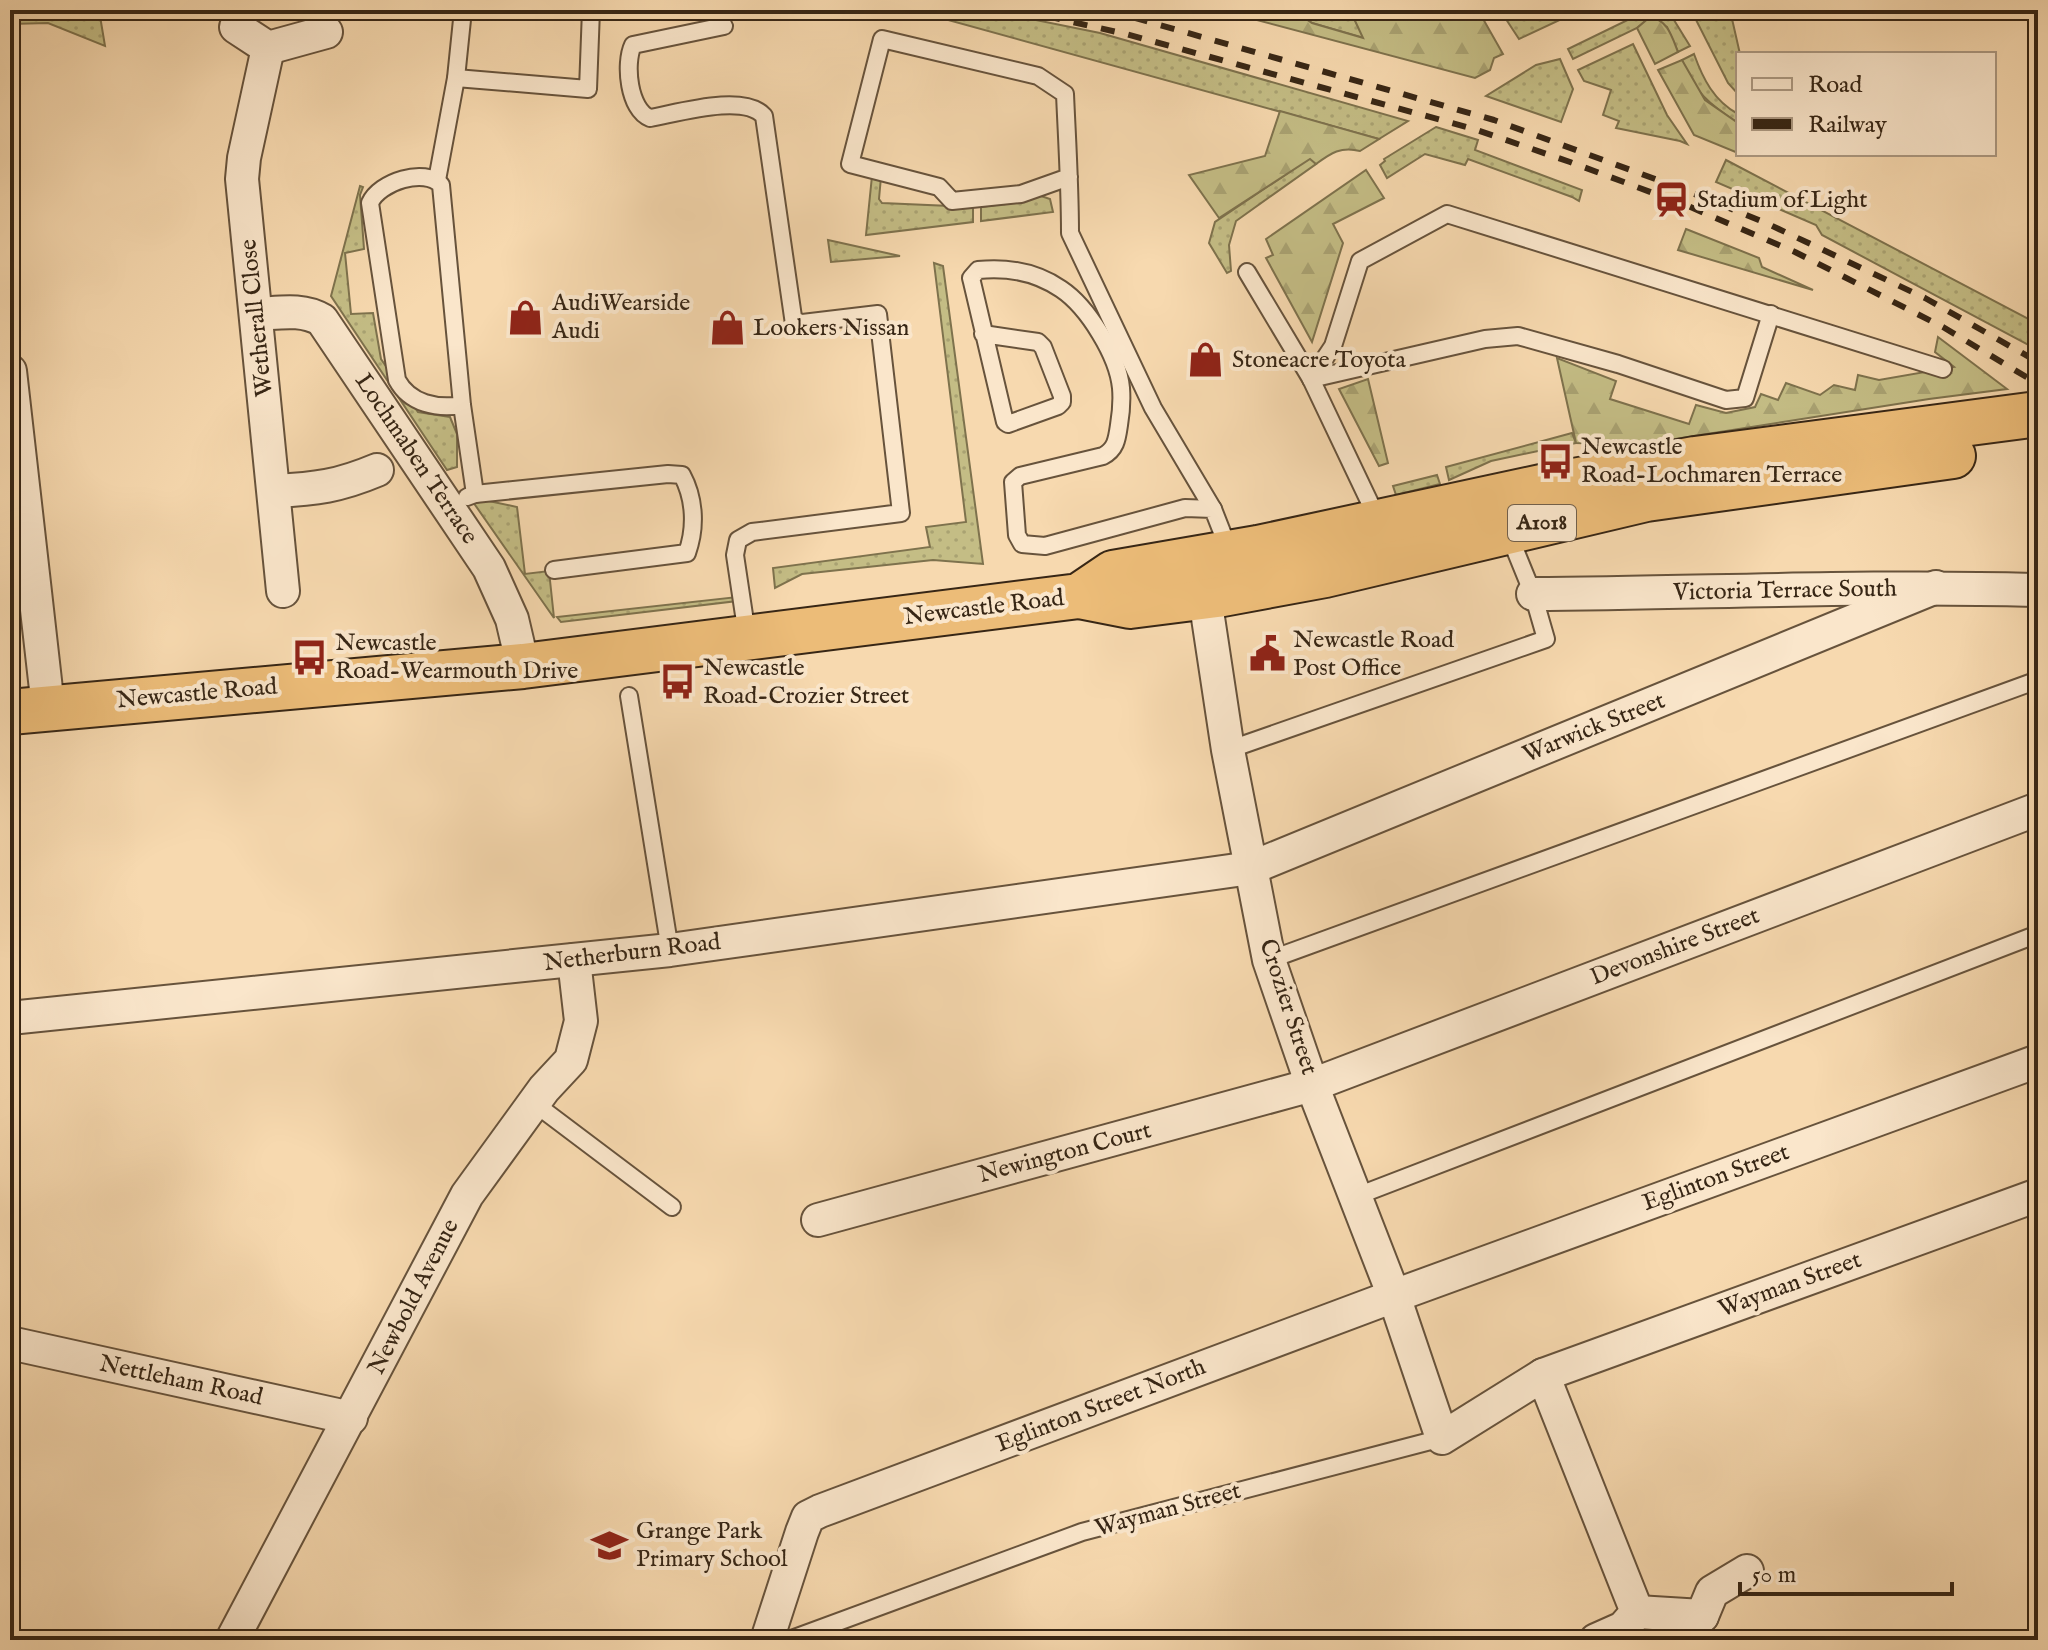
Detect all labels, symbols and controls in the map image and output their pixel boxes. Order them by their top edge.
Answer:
legend [1736,52,1996,156]
text: Road [1808,70,1862,101]
text: Railway [1808,110,1887,141]
station icon: Stadium of Light [1652,181,1690,219]
place label: Stadium of Light [1697,185,1867,216]
street label: Wetherall Close [233,238,281,398]
place label: AudiWearside Audi [551,288,690,347]
shop icon: AudiWearside Audi [507,298,545,336]
shop icon: Lookers Nissan [708,309,746,347]
place label: Lookers Nissan [753,313,909,344]
shop icon: Stoneacre Toyota [1187,341,1225,379]
place label: Stoneacre Toyota [1232,345,1406,376]
street label: Lochmaben Terrace [347,367,485,551]
place label: Newcastle Road-Lochmaren Terrace [1581,432,1842,491]
bus stop icon: Newcastle Road-Lochmaren Terrace [1536,442,1574,480]
road number: A1018 [1508,505,1576,541]
street label: Victoria Terrace South [1672,574,1897,608]
street label: Newcastle Road [902,583,1066,633]
place label: Newcastle Road Post Office [1293,625,1454,684]
place label: Newcastle Road-Wearmouth Drive [335,628,578,687]
public building icon: Newcastle Road Post Office [1248,635,1286,673]
bus stop icon: Newcastle Road-Wearmouth Drive [290,638,328,676]
place label: Newcastle Road-Crozier Street [703,653,909,712]
bus stop icon: Newcastle Road-Crozier Street [658,663,696,701]
street label: Newcastle Road [115,672,279,716]
street label: Warwick Street [1518,685,1670,771]
street label: Devonshire Street [1586,901,1764,993]
street label: Netherburn Road [542,927,723,979]
street label: Crozier Street [1251,935,1325,1079]
street label: Newington Court [975,1115,1155,1191]
street label: Eglinton Street [1638,1137,1794,1219]
street label: Newbold Avenue [362,1214,466,1380]
street label: Wayman Street [1714,1245,1866,1325]
street label: Nettleham Road [96,1349,266,1413]
street label: Eglinton Street North [992,1352,1210,1460]
street label: Wayman Street [1092,1476,1244,1544]
place label: Grange Park Primary School [636,1516,788,1575]
school or university icon: Grange Park Primary School [591,1526,629,1564]
scale bar [1740,1546,1952,1596]
text: 50 m [1752,1560,1796,1591]

